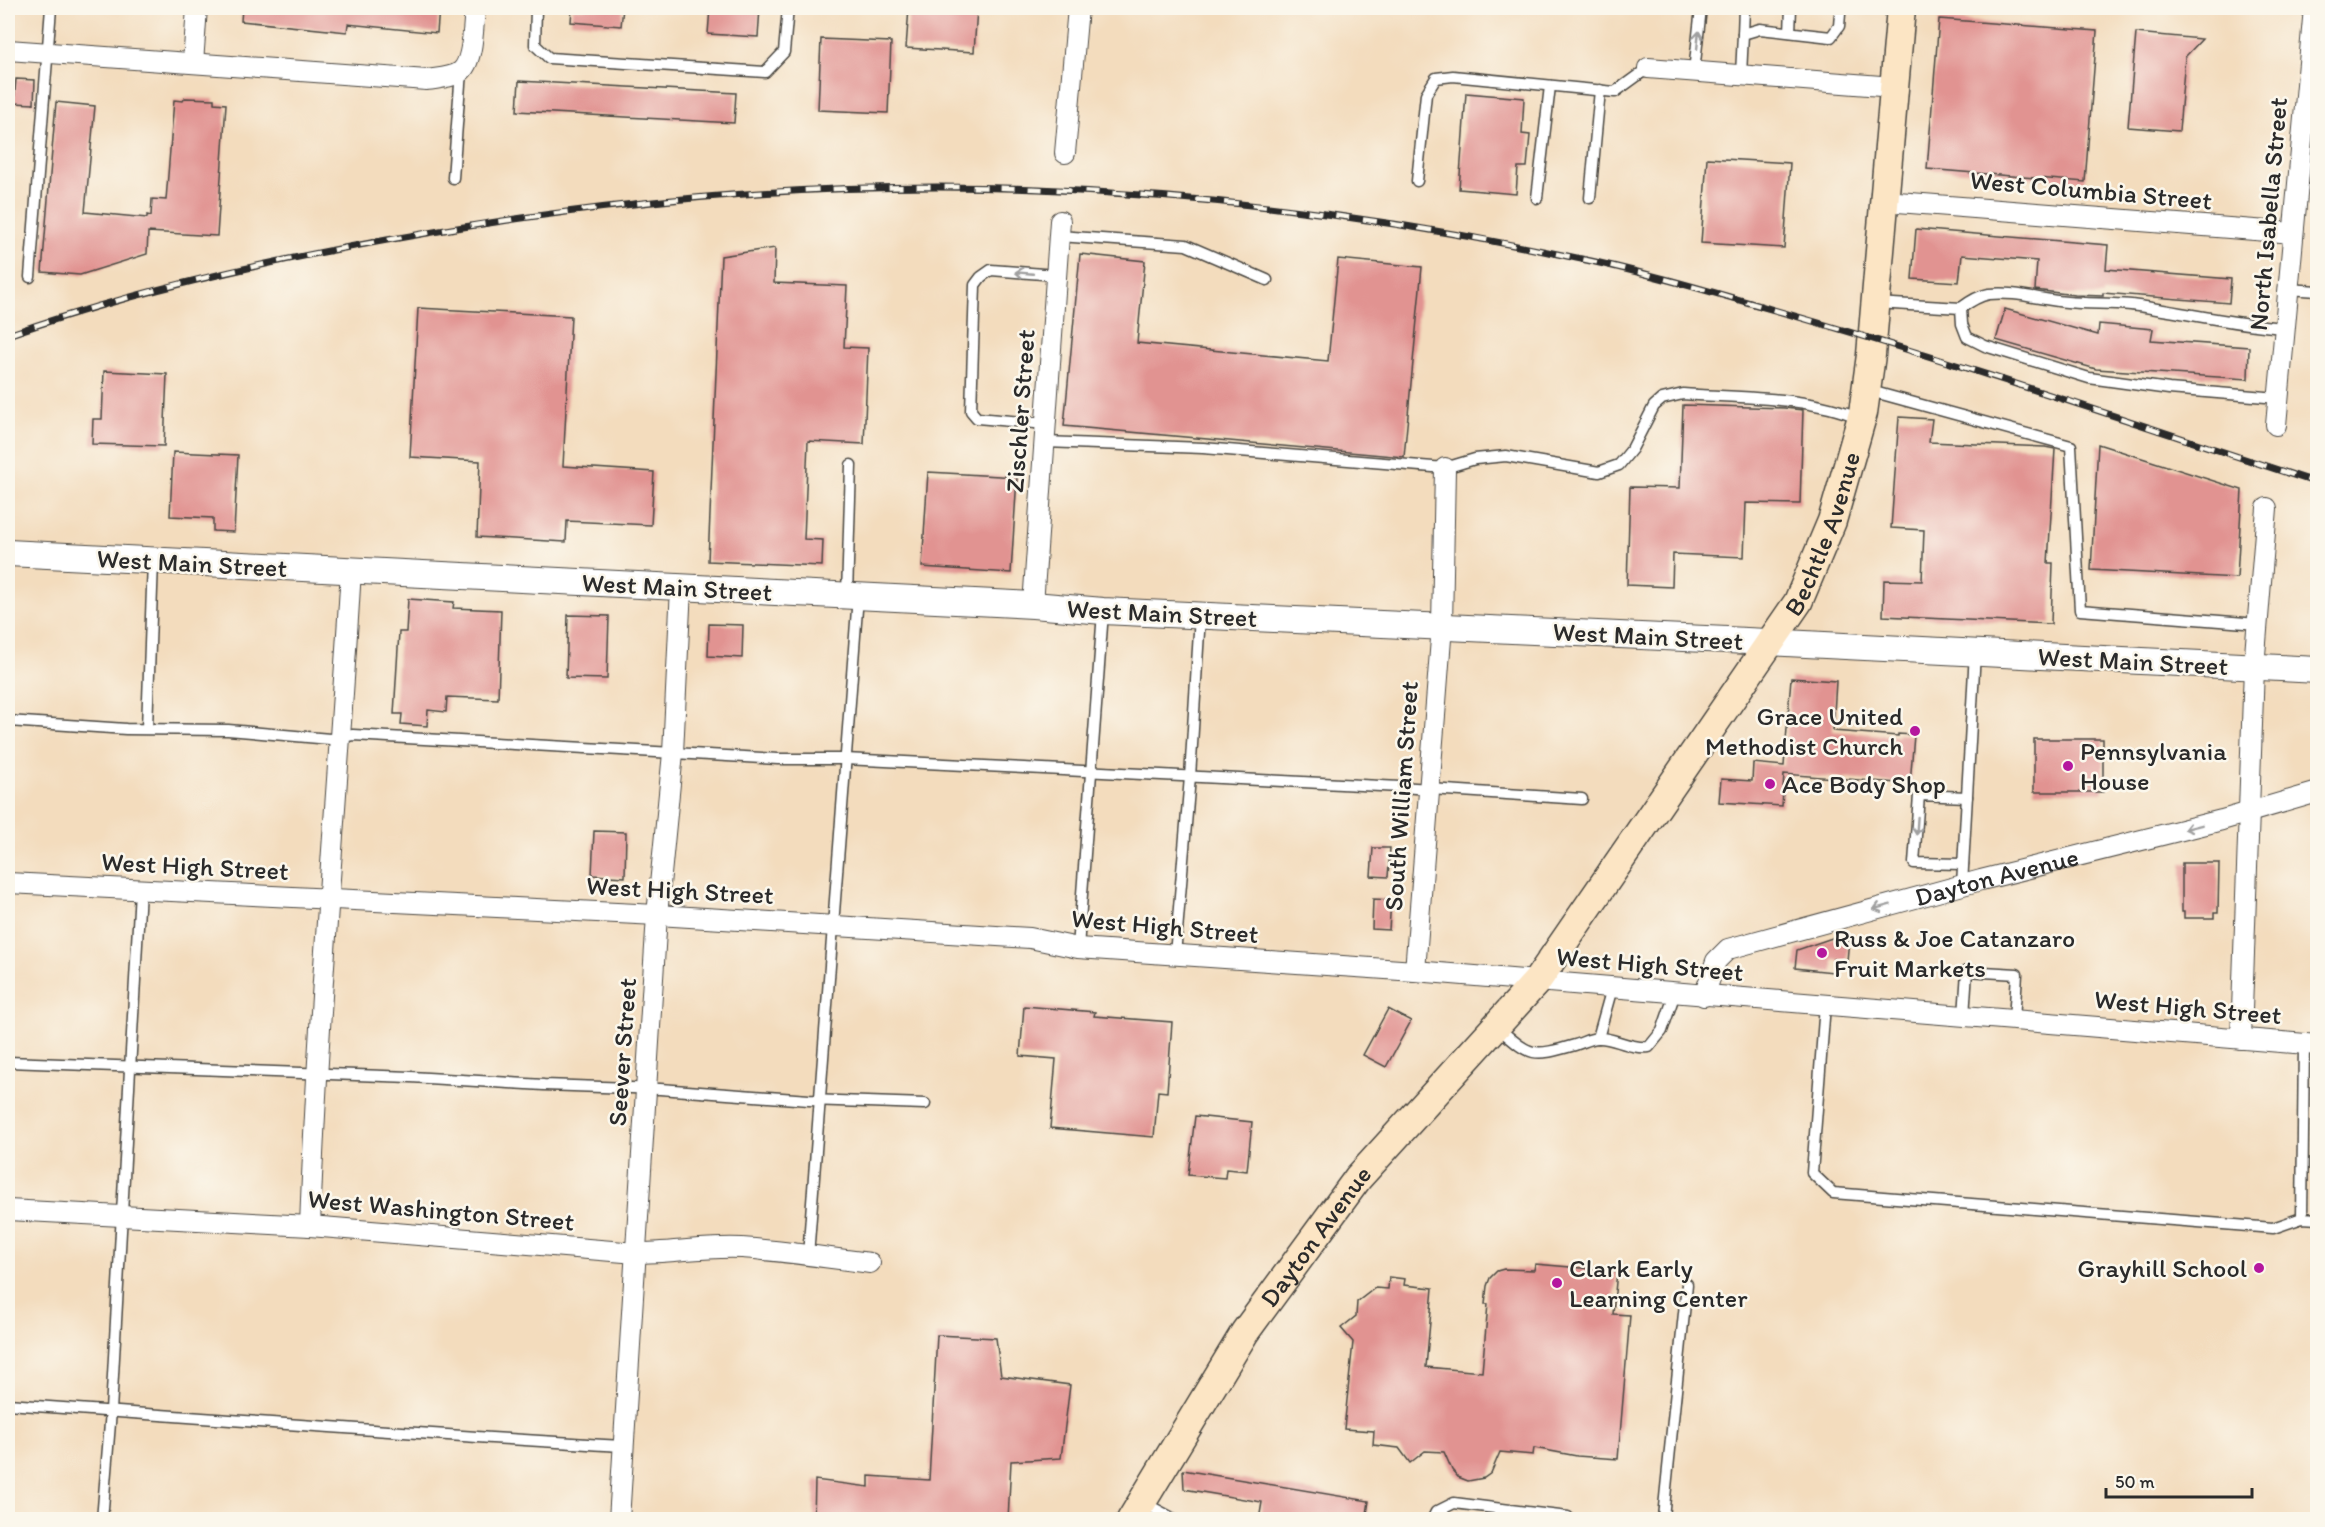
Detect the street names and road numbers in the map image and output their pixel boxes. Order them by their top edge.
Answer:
street label: North Isabella Street [2242,96,2294,332]
street label: West Columbia Street [1969,163,2214,217]
street label: Zischler Street [998,328,1042,494]
street label: Bechtle Avenue [1777,448,1867,622]
street label: West Main Street [96,542,288,584]
street label: West Main Street [581,566,773,608]
street label: West Main Street [1066,592,1258,634]
street label: West Main Street [1552,615,1744,657]
street label: West Main Street [2037,640,2229,682]
street label: South William Street [1377,680,1425,912]
street label: Dayton Avenue [1911,840,2082,913]
street label: West High Street [100,845,290,887]
street label: West High Street [585,869,775,911]
street label: West High Street [1070,902,1260,950]
street label: West High Street [1555,940,1745,988]
street label: Seever Street [601,976,643,1127]
street label: West High Street [2093,983,2283,1031]
street label: Dayton Avenue [1253,1158,1378,1313]
street label: West Washington Street [306,1182,576,1238]

